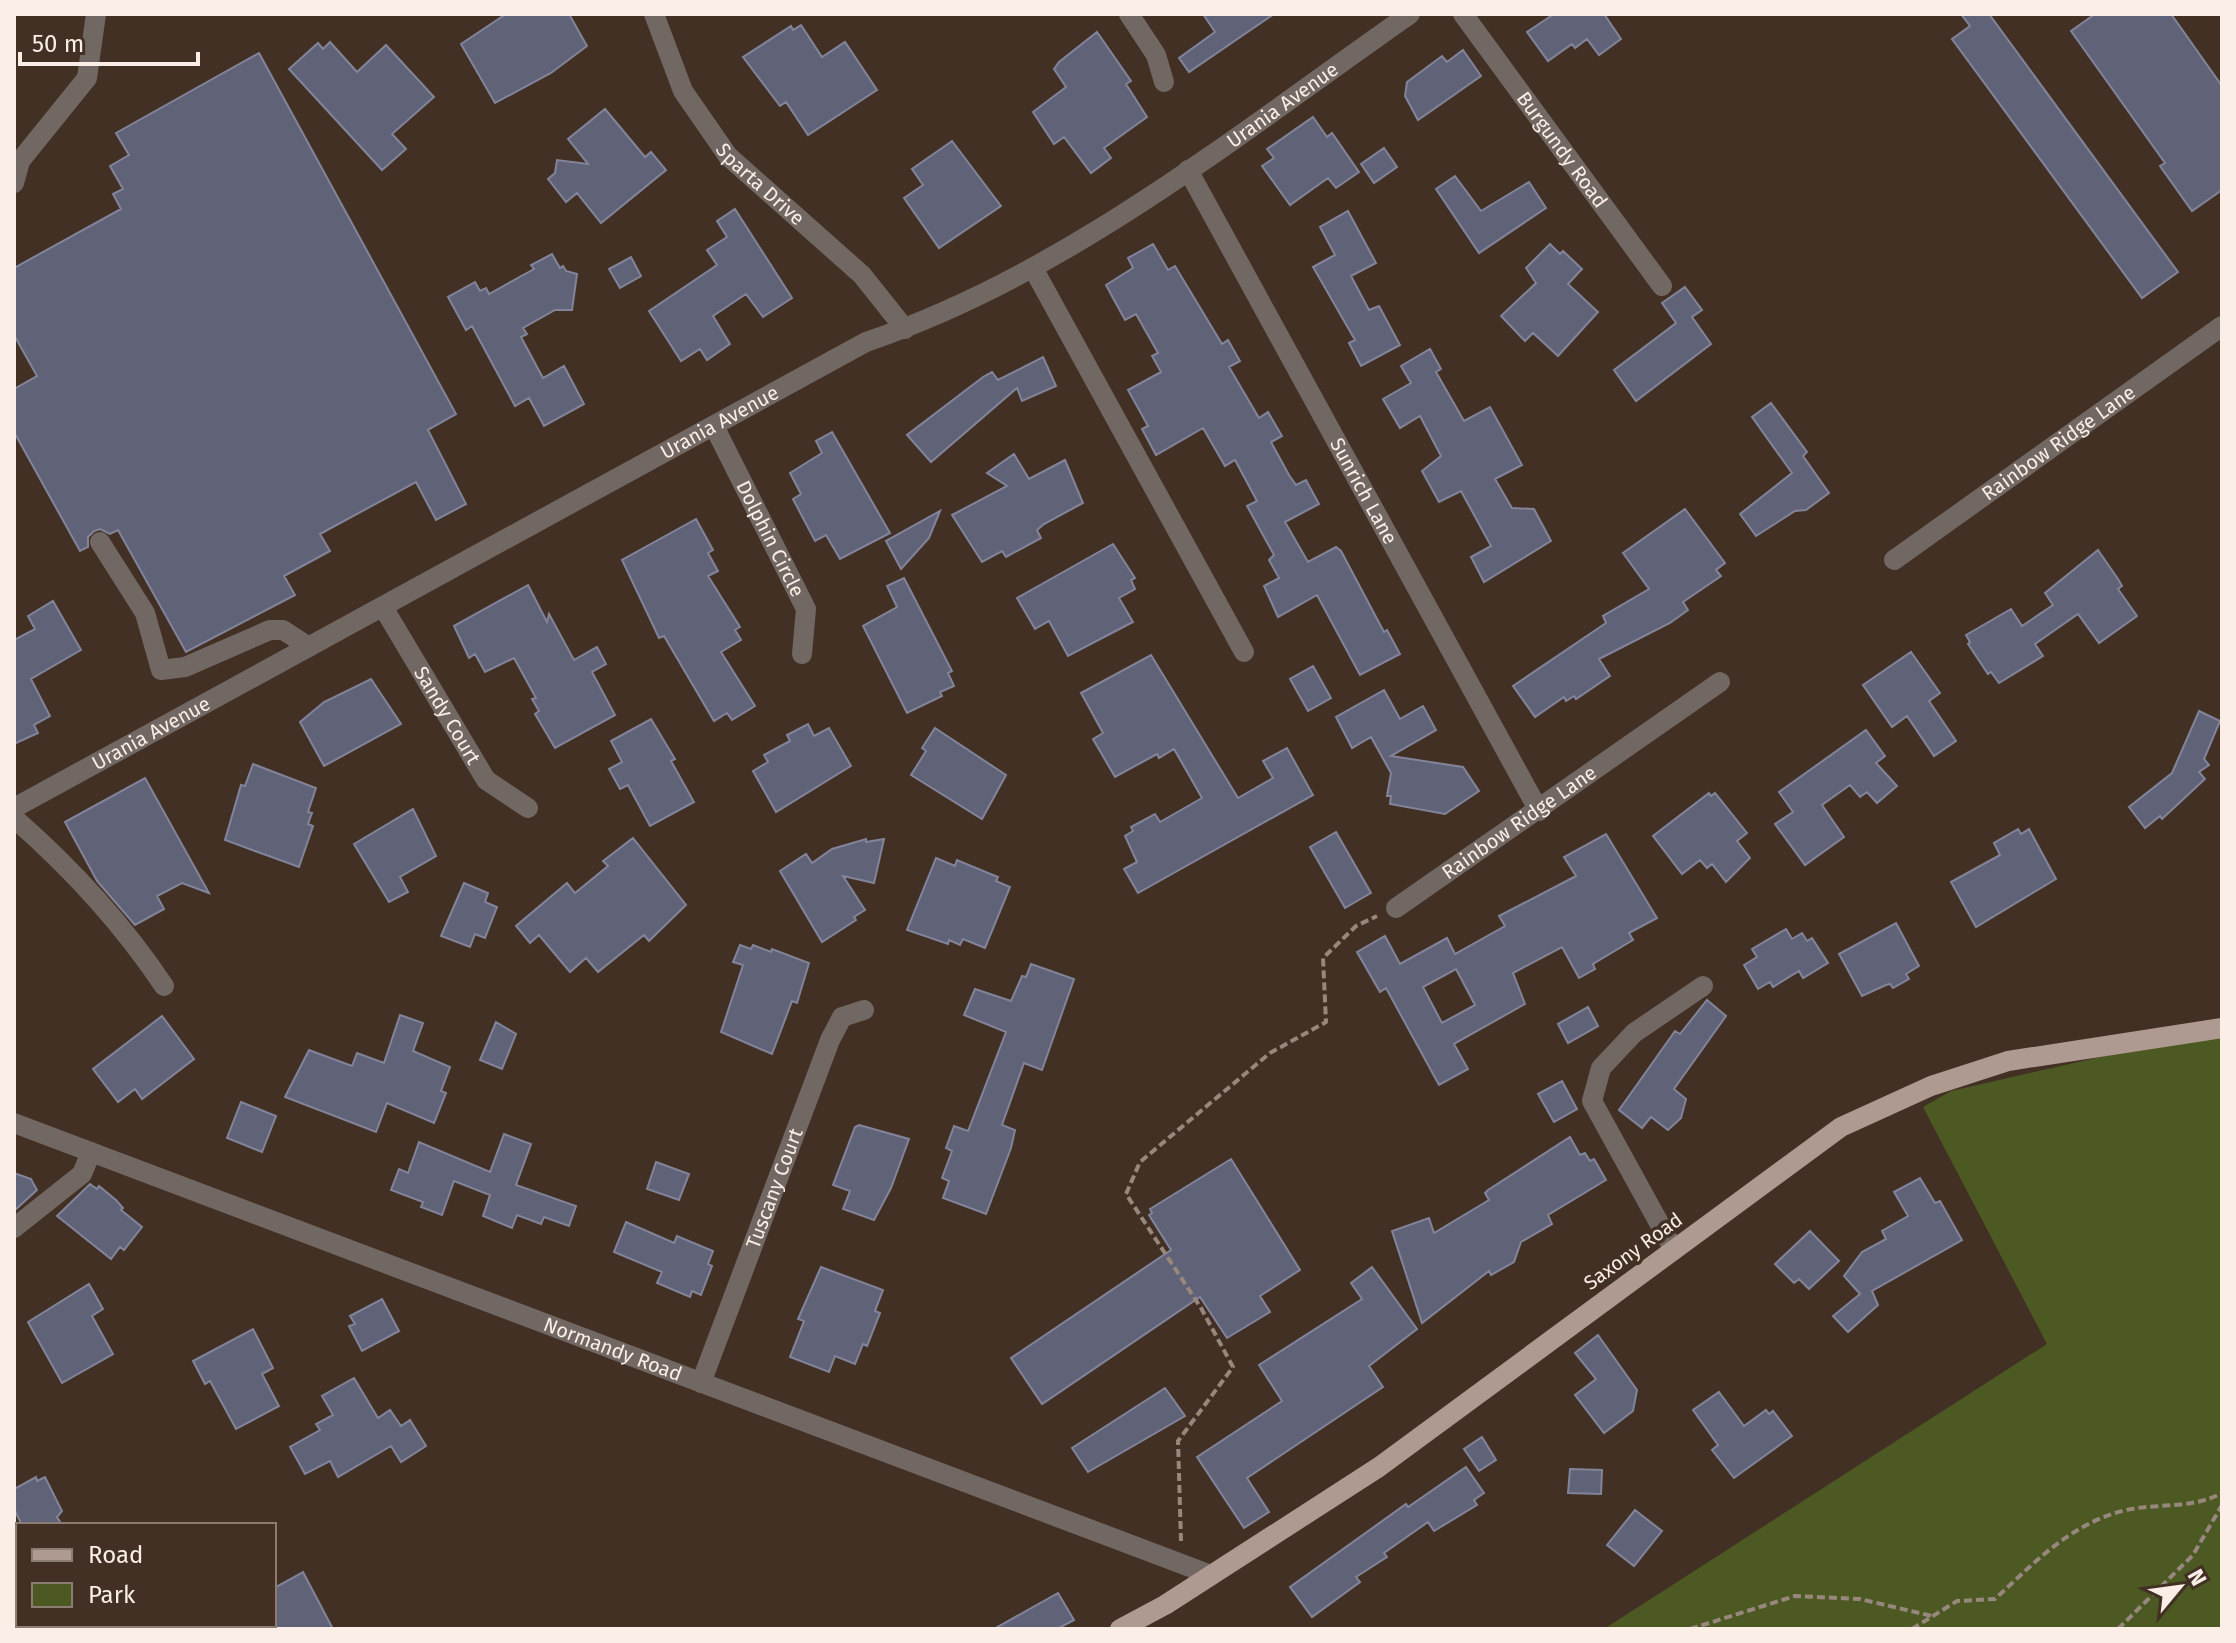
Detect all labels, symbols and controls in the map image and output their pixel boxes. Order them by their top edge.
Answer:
scale bar [20,16,198,66]
text: 50 m [32,30,84,58]
street label: Urania Avenue [1222,57,1343,153]
street label: Burgundy Road [1512,87,1613,212]
street label: Sparta Drive [711,138,810,230]
street label: Urania Avenue [656,380,783,464]
street label: Rainbow Ridge Lane [1977,380,2140,506]
street label: Sunrich Lane [1325,434,1403,548]
street label: Dolphin Circle [731,476,810,601]
street label: Sandy Court [409,662,486,769]
street label: Urania Avenue [88,691,214,775]
street label: Rainbow Ridge Lane [1437,760,1601,884]
street label: Tuscany Court [741,1124,808,1252]
street label: Saxony Road [1579,1207,1687,1295]
street label: Normandy Road [540,1312,685,1386]
legend [16,1523,276,1627]
text: Road [88,1541,143,1569]
north arrow [2140,1547,2220,1627]
text: N [2182,1565,2212,1590]
text: Park [88,1581,136,1609]

